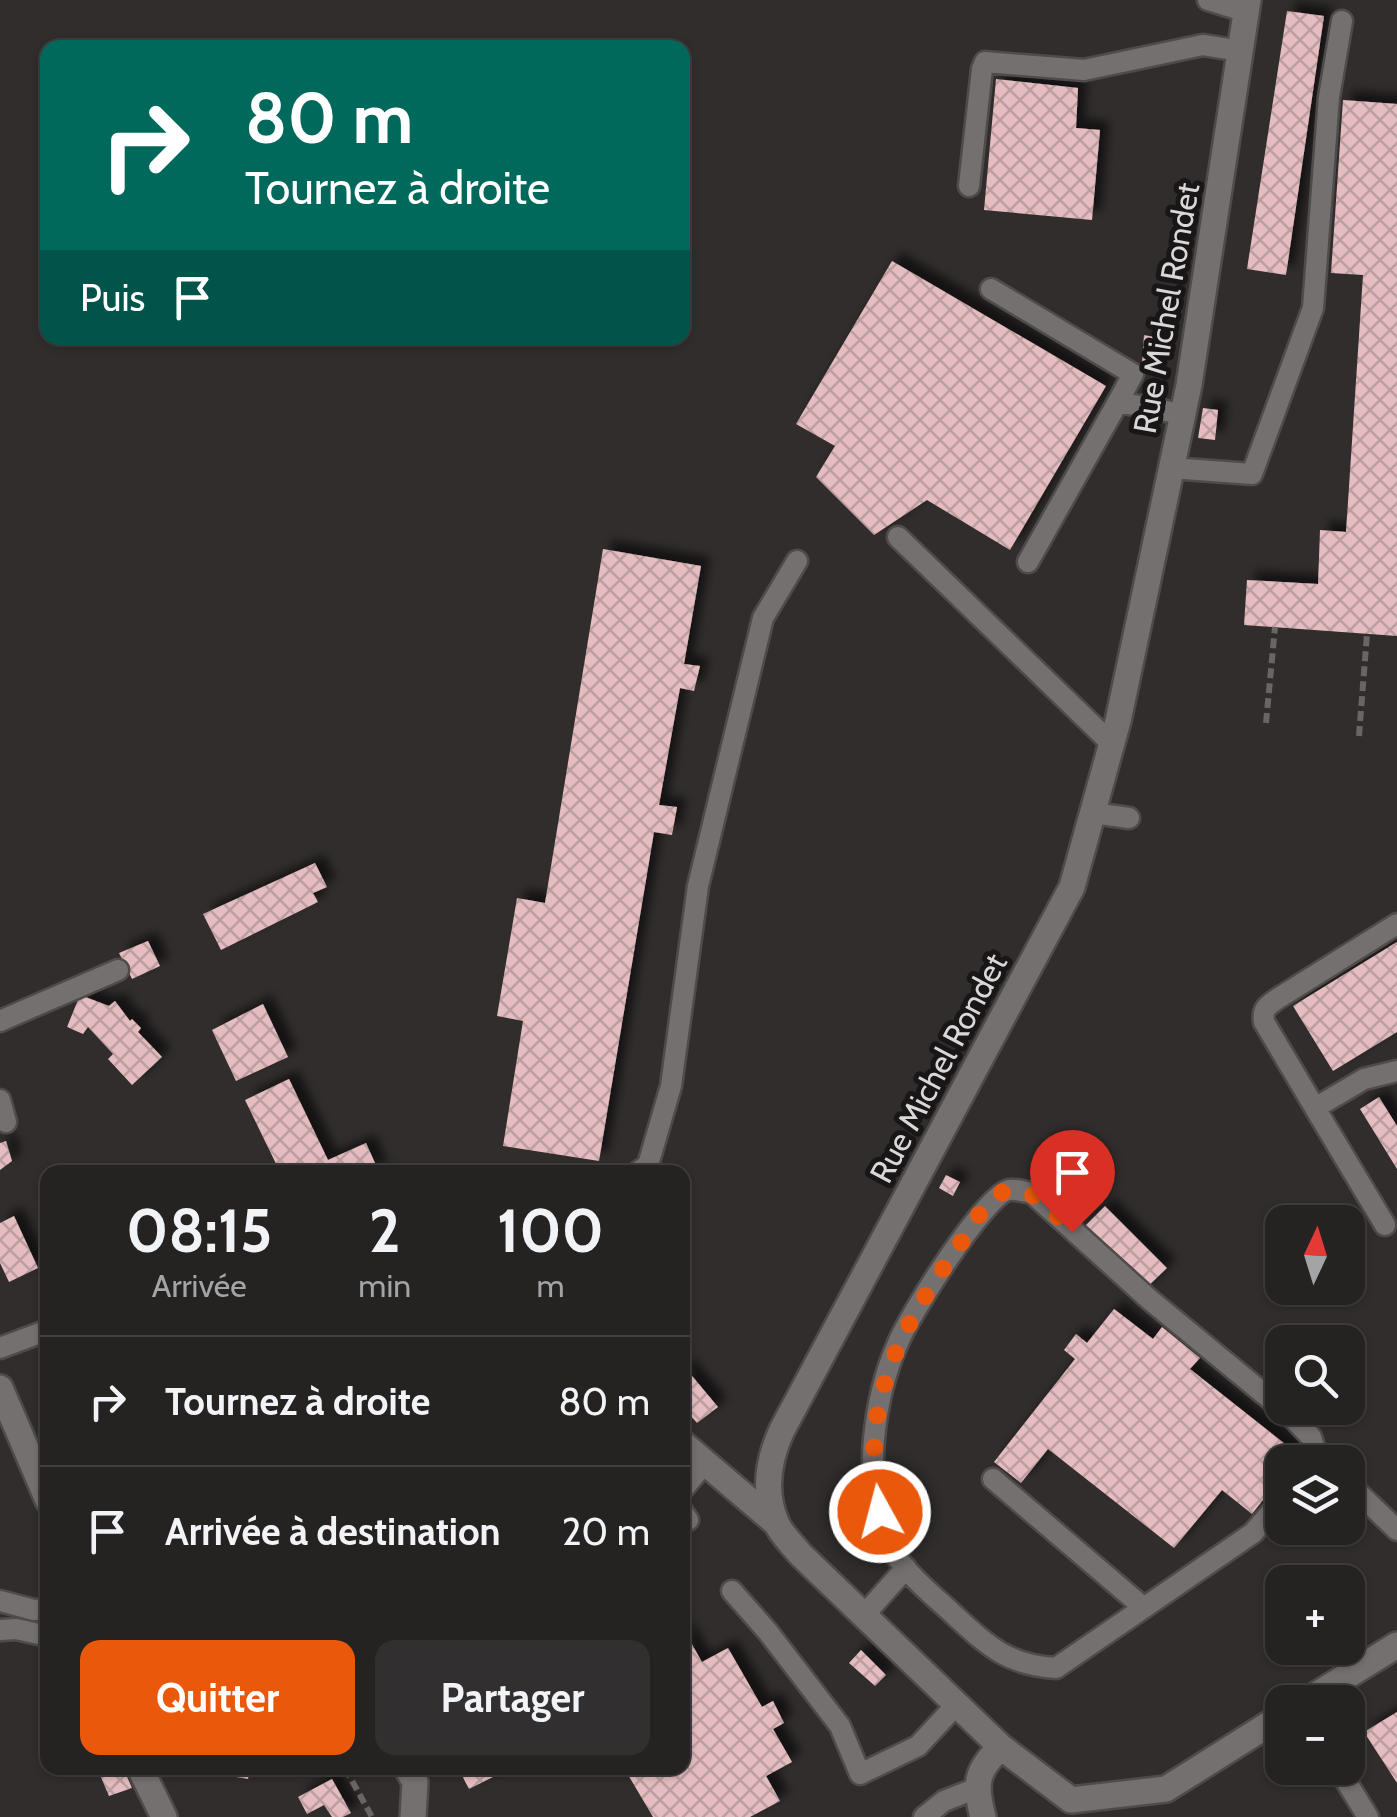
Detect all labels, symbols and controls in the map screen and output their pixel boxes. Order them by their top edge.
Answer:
text: 80 m [245,75,413,161]
icon: right [80,80,210,210]
text: Tournez à droite [245,161,550,215]
street label: Rue Michel Rondet [1125,179,1207,436]
icon: arrive [165,270,220,325]
text: Puis [80,274,145,321]
street label: Rue Michel Rondet [861,947,1015,1189]
pin [1030,1130,1115,1233]
icon: arrive [1045,1145,1100,1200]
text: 08:15 [126,1194,272,1267]
text: 2 [369,1194,401,1267]
text: 100 [497,1194,604,1267]
north arrow [1265,1205,1365,1305]
map controls [1265,1205,1365,1785]
text: Arrivée [152,1266,247,1305]
text: min [358,1266,411,1305]
text: m [536,1266,565,1305]
button: search [1265,1325,1365,1425]
icon: right [80,1374,135,1429]
text: Tournez à droite [165,1378,430,1425]
text: 80 m [559,1378,650,1425]
button: layers [1265,1445,1365,1545]
position arrow [828,1460,932,1564]
icon: arrive [80,1504,135,1559]
text: Arrivée à destination [165,1508,501,1555]
text: 20 m [562,1508,650,1555]
button: + [1265,1565,1365,1665]
button: Quitter [80,1640,355,1755]
button: Partager [375,1640,650,1755]
button: − [1265,1685,1365,1785]

